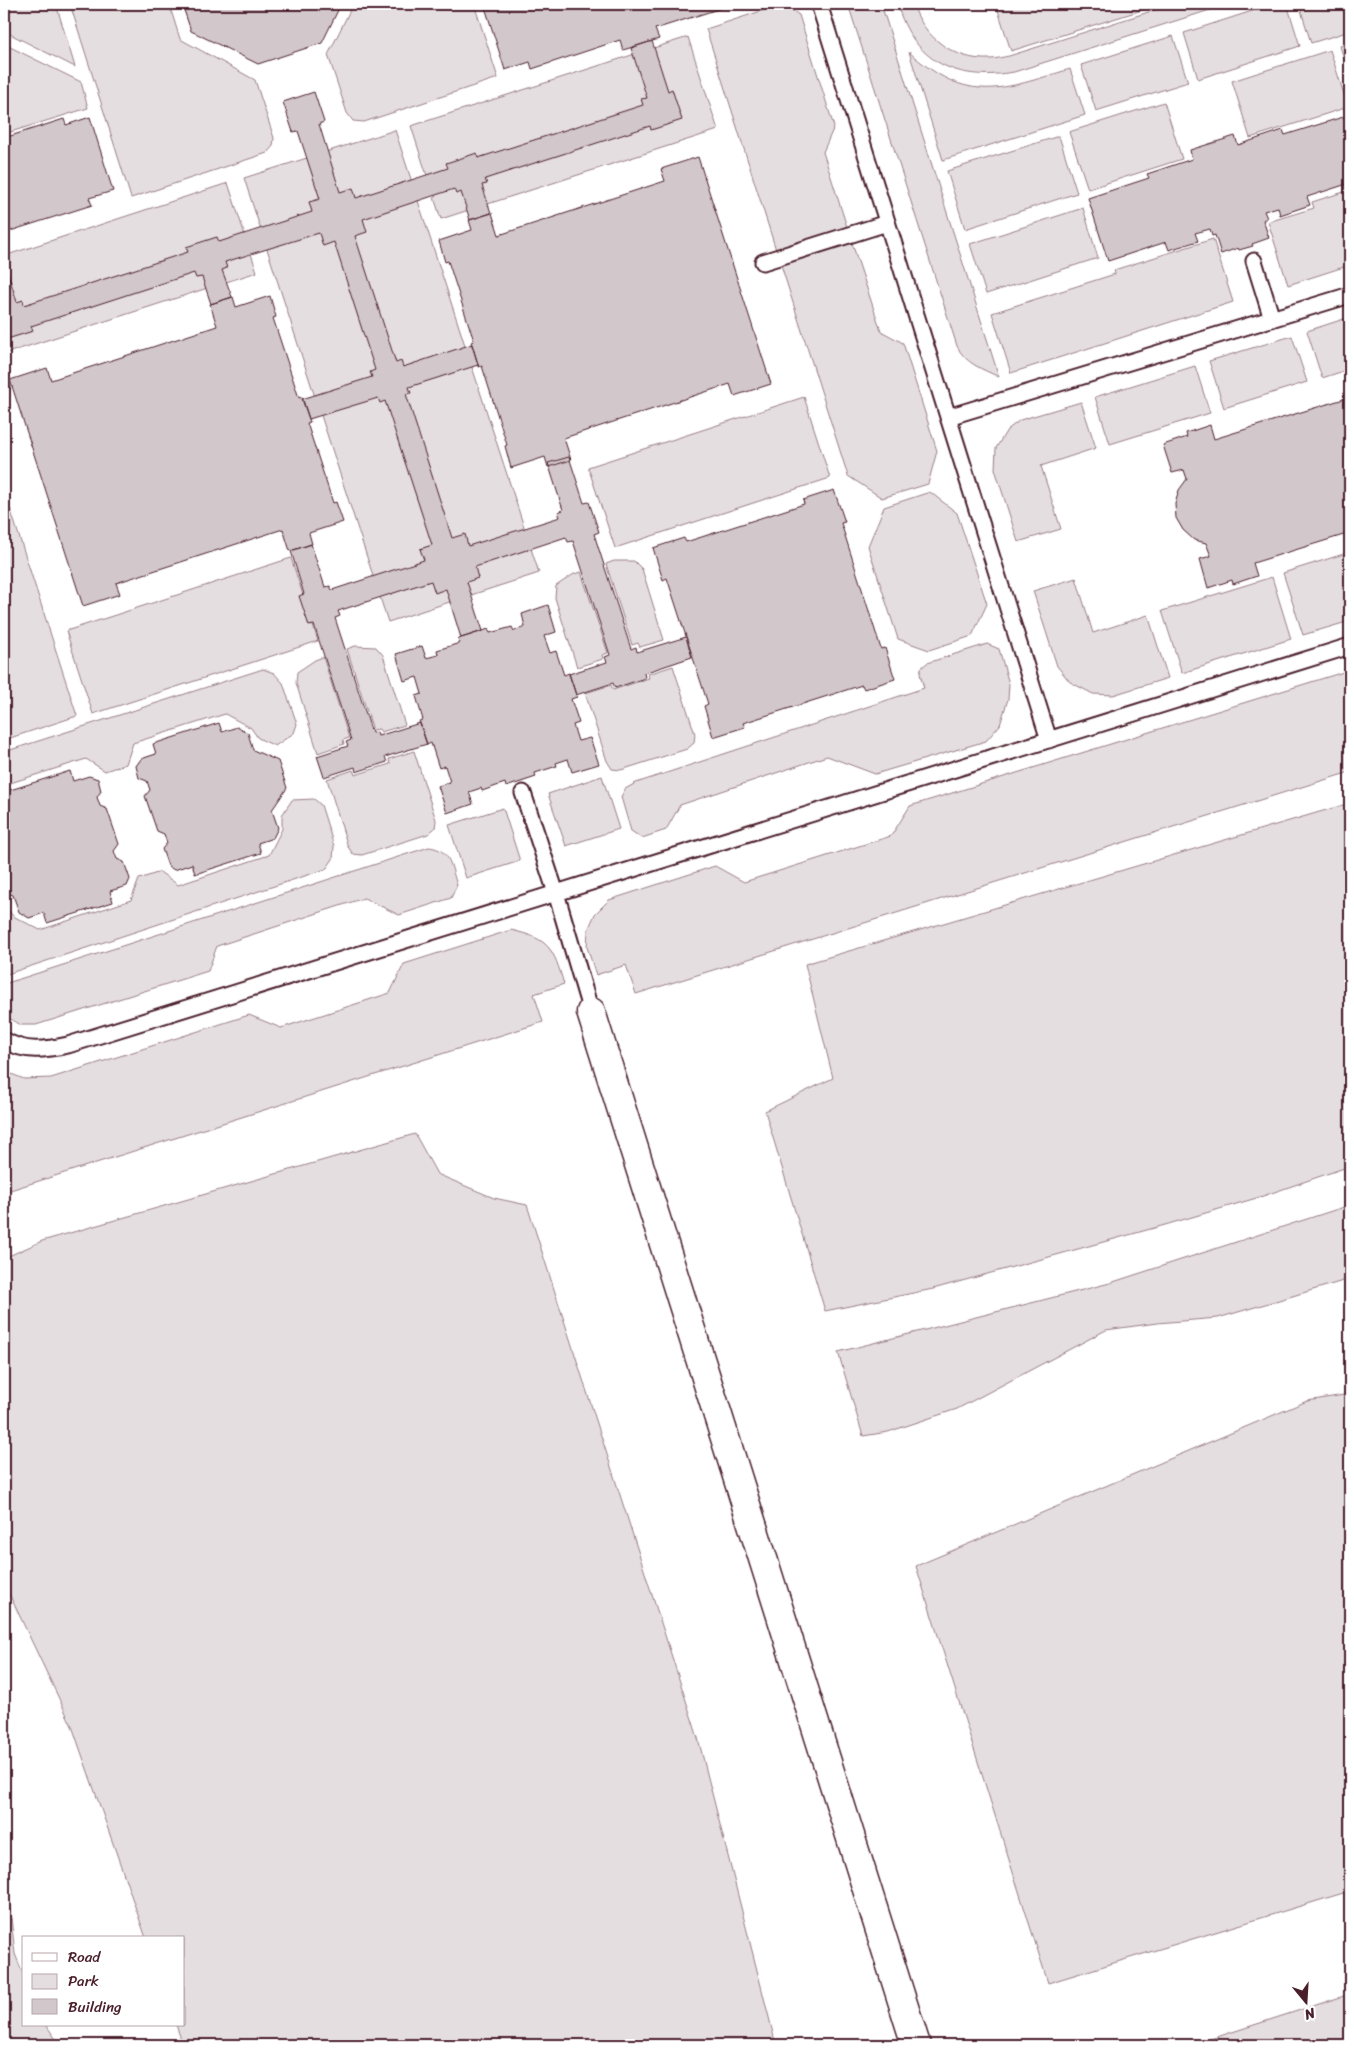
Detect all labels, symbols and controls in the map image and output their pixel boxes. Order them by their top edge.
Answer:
legend [22,1936,185,2026]
text: Road [68,1944,101,1970]
text: Park [68,1968,99,1994]
north arrow [1282,1976,1332,2026]
text: Building [68,1994,122,2020]
text: N [1301,2000,1319,2027]

